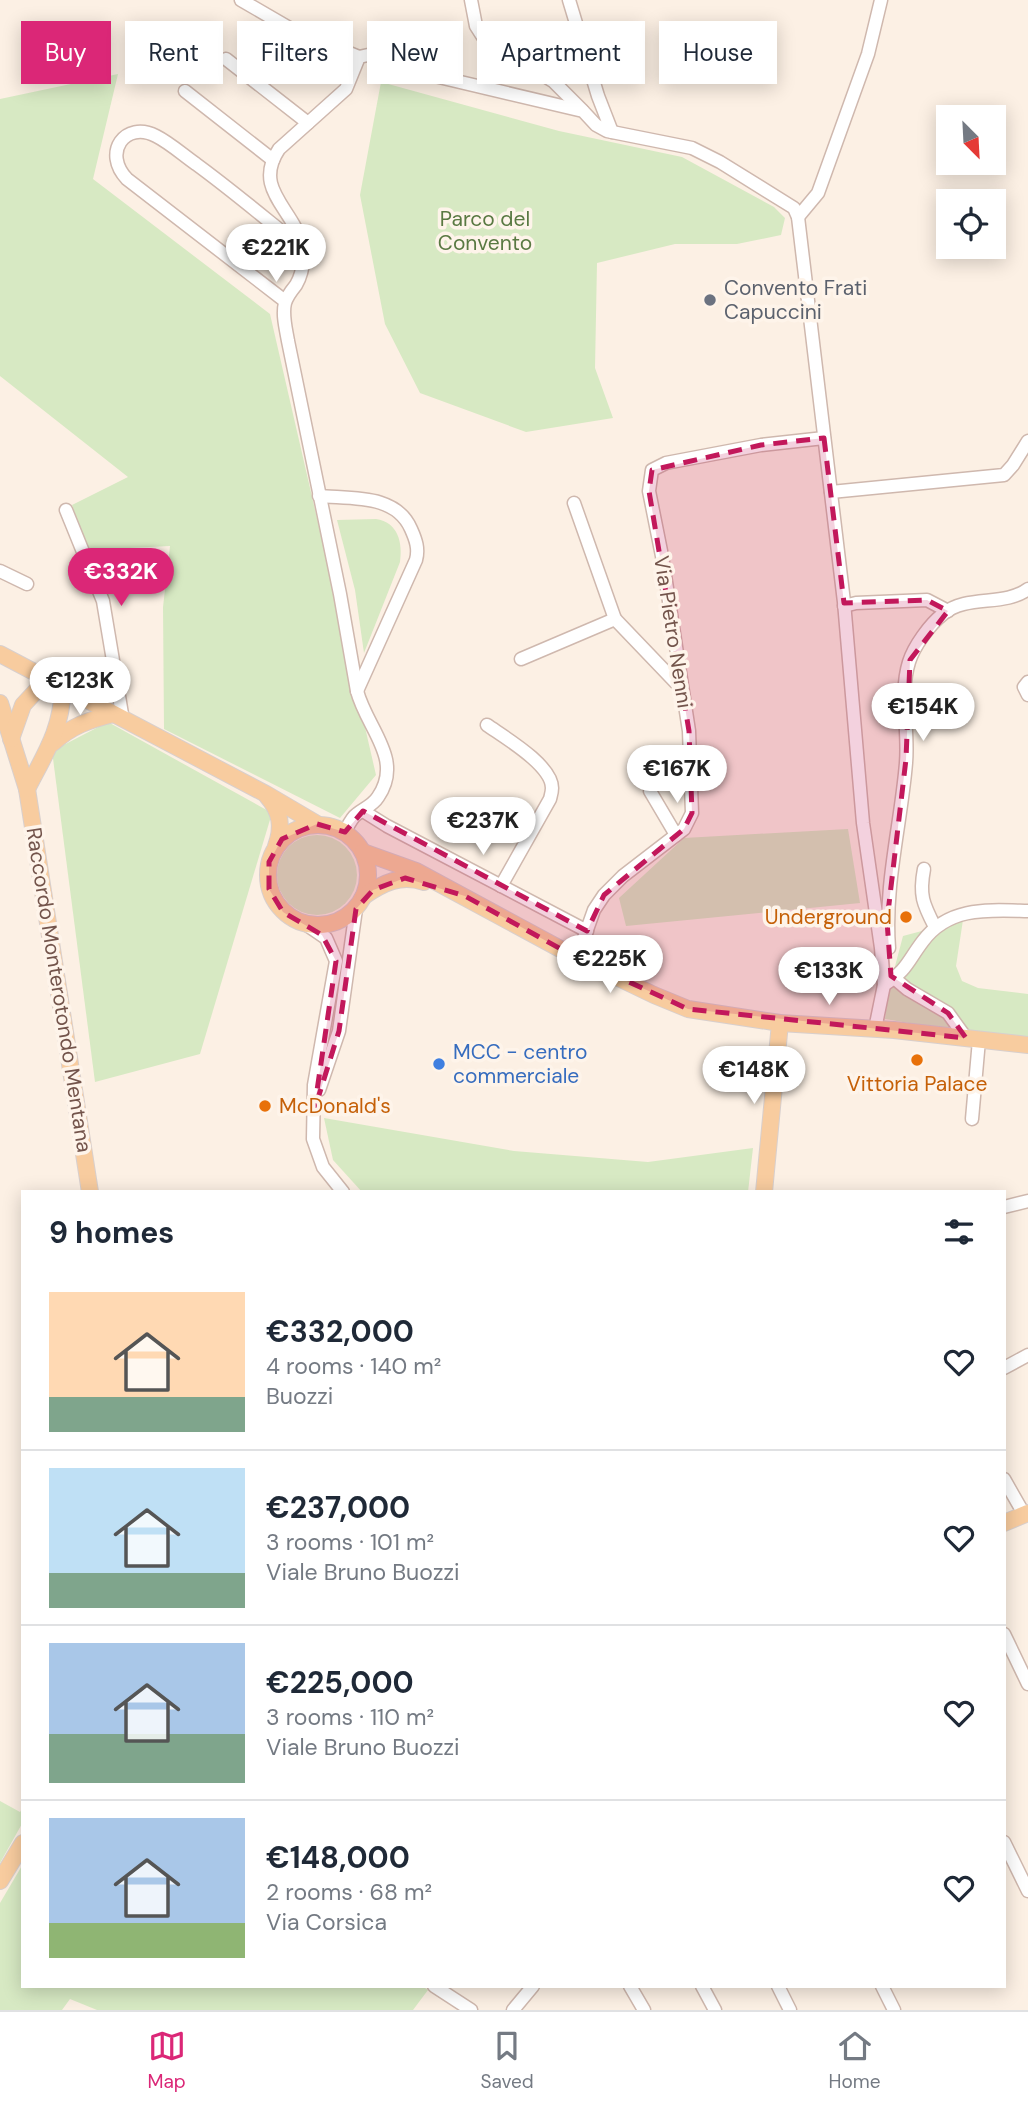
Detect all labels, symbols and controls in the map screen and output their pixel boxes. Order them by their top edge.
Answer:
chip: Buy [21,21,111,84]
chip: Rent [125,21,223,84]
chip: Filters [237,21,353,84]
chip: New [367,21,463,84]
chip: Apartment [477,21,645,84]
chip: House [659,21,777,84]
north arrow [936,105,1006,175]
map controls [936,105,1006,259]
button: locate [936,189,1006,259]
park label: Parco del Convento [438,205,532,257]
pin: €221K [227,224,325,284]
text: €221K [242,232,310,262]
place label: Convento Frati Capuccini [724,274,867,326]
marker: Convento Frati Capuccini [702,292,718,308]
pin: €332K [72,548,170,608]
street label: Via Pietro Nenni [647,554,699,710]
text: €332K [84,556,158,586]
pin: €123K [31,658,129,717]
text: €123K [46,665,114,695]
pin: €154K [874,684,972,743]
text: €154K [888,691,958,721]
pin: €167K [628,746,726,805]
text: €167K [643,753,711,783]
pin: €237K [434,798,532,857]
text: €237K [447,805,519,835]
street label: Raccordo Monterotondo Mentana [19,826,99,1154]
place label: Underground [765,903,892,931]
marker: Underground [898,909,914,925]
pin: €225K [561,936,659,995]
text: €225K [573,943,647,973]
pin: €133K [780,948,878,1007]
text: €133K [794,955,864,985]
place label: MCC - centro commerciale [453,1038,587,1090]
pin: €148K [705,1046,803,1106]
marker: Vittoria Palace [909,1052,925,1068]
text: €148K [718,1054,790,1084]
marker: MCC - centro commerciale [431,1056,447,1072]
place label: Vittoria Palace [847,1070,987,1098]
place label: McDonald's [279,1092,391,1120]
marker: McDonald's [257,1098,273,1114]
text: 9 homes [49,1213,174,1252]
icon: filters [940,1213,978,1251]
text: €332,000 [266,1312,414,1351]
icon: home [105,1320,189,1404]
icon: heart [940,1343,978,1381]
text: 4 rooms · 140 m² [266,1351,441,1381]
text: Buozzi [266,1381,333,1411]
text: €237,000 [266,1488,410,1527]
icon: home [105,1496,189,1580]
icon: heart [940,1519,978,1557]
text: 3 rooms · 101 m² [266,1527,434,1557]
text: Viale Bruno Buozzi [266,1557,460,1587]
text: €225,000 [266,1663,414,1702]
icon: home [105,1671,189,1755]
icon: heart [940,1694,978,1732]
text: 3 rooms · 110 m² [266,1702,434,1732]
text: Viale Bruno Buozzi [266,1732,460,1762]
text: €148,000 [266,1838,410,1877]
icon: home [105,1846,189,1930]
icon: heart [940,1869,978,1907]
text: 2 rooms · 68 m² [266,1877,432,1907]
text: Via Corsica [266,1907,387,1937]
tab: Map [147,2027,186,2094]
tab: Saved [481,2027,534,2094]
tab: Home [829,2027,881,2094]

